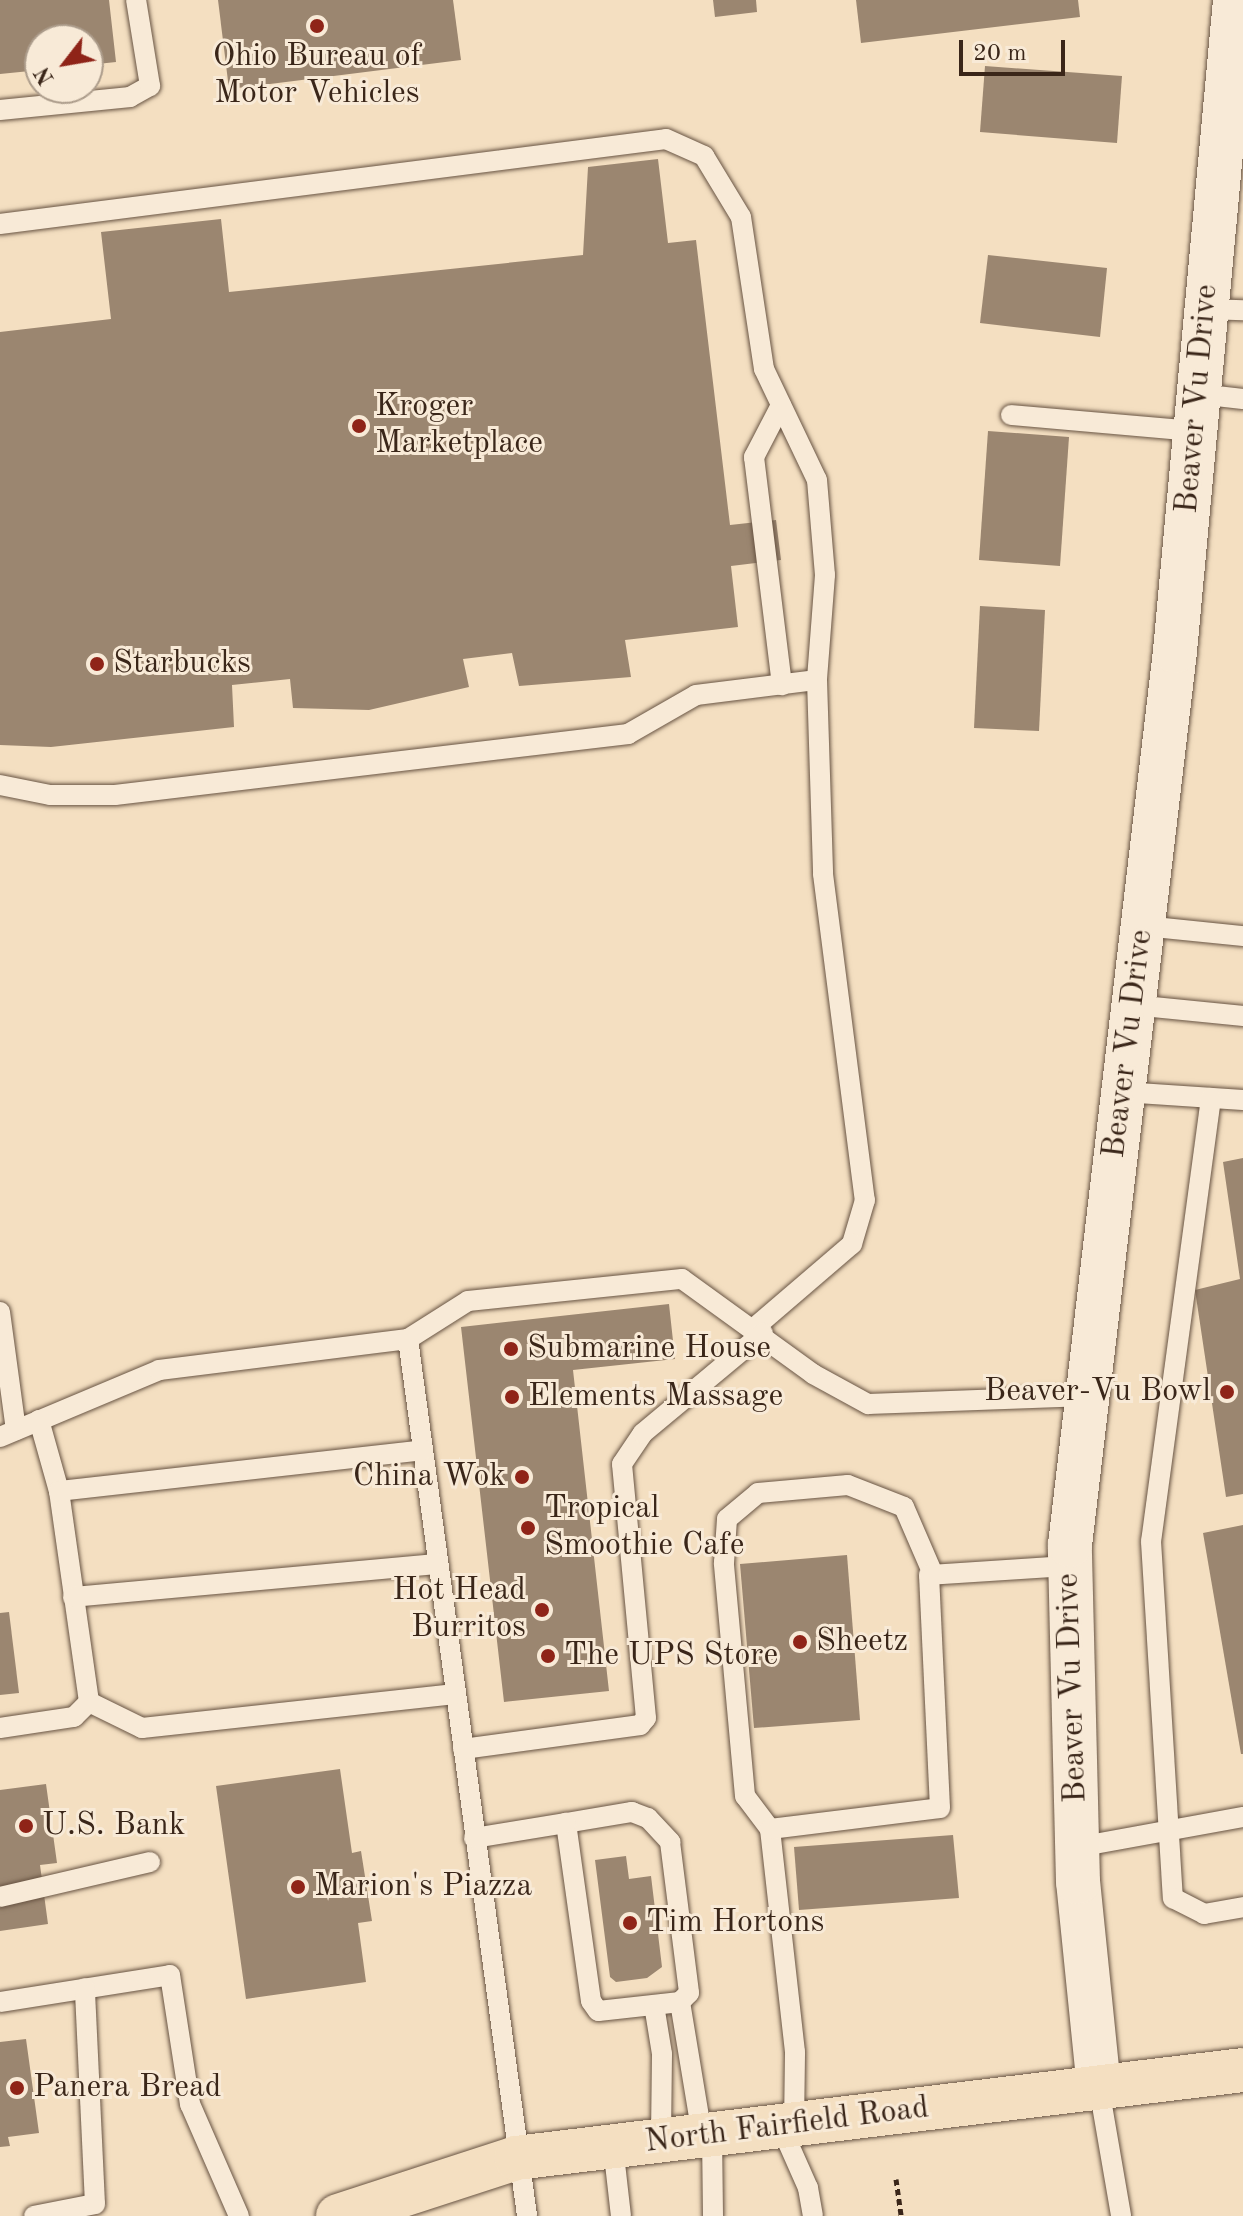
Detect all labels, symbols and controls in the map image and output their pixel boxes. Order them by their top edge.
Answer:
marker: Ohio Bureau of Motor Vehicles [308,17,326,35]
north arrow [24,24,104,104]
scale bar [963,24,1069,74]
place label: Ohio Bureau of Motor Vehicles [213,39,421,114]
text: 20 m [973,42,1027,66]
text: N [31,62,59,88]
street label: Beaver Vu Drive [1169,283,1227,515]
place label: Kroger Marketplace [375,389,543,464]
marker: Kroger Marketplace [350,417,368,435]
place label: Starbucks [113,645,251,683]
marker: Starbucks [88,655,106,673]
street label: Beaver Vu Drive [1096,928,1162,1160]
place label: Submarine House [527,1330,771,1368]
marker: Submarine House [502,1340,520,1358]
place label: Beaver-Vu Bowl [984,1373,1211,1411]
place label: Elements Massage [528,1378,783,1416]
marker: Beaver-Vu Bowl [1218,1383,1236,1401]
marker: Elements Massage [503,1388,521,1406]
place label: China Wok [353,1458,506,1496]
marker: China Wok [513,1468,531,1486]
place label: Tropical Smoothie Cafe [544,1491,744,1566]
marker: Tropical Smoothie Cafe [519,1519,537,1537]
street label: Beaver Vu Drive [1050,1572,1096,1804]
place label: Hot Head Burritos [392,1573,526,1648]
marker: Hot Head Burritos [533,1601,551,1619]
place label: Sheetz [816,1623,908,1661]
marker: Sheetz [791,1633,809,1651]
place label: The UPS Store [564,1637,778,1675]
marker: The UPS Store [539,1647,557,1665]
place label: U.S. Bank [42,1807,185,1845]
marker: U.S. Bank [17,1817,35,1835]
place label: Marion's Piazza [314,1868,532,1906]
marker: Marion's Piazza [289,1878,307,1896]
place label: Tim Hortons [646,1904,824,1942]
marker: Tim Hortons [621,1914,639,1932]
place label: Panera Bread [33,2069,221,2107]
marker: Panera Bread [8,2079,26,2097]
street label: North Fairfield Road [643,2090,931,2162]

